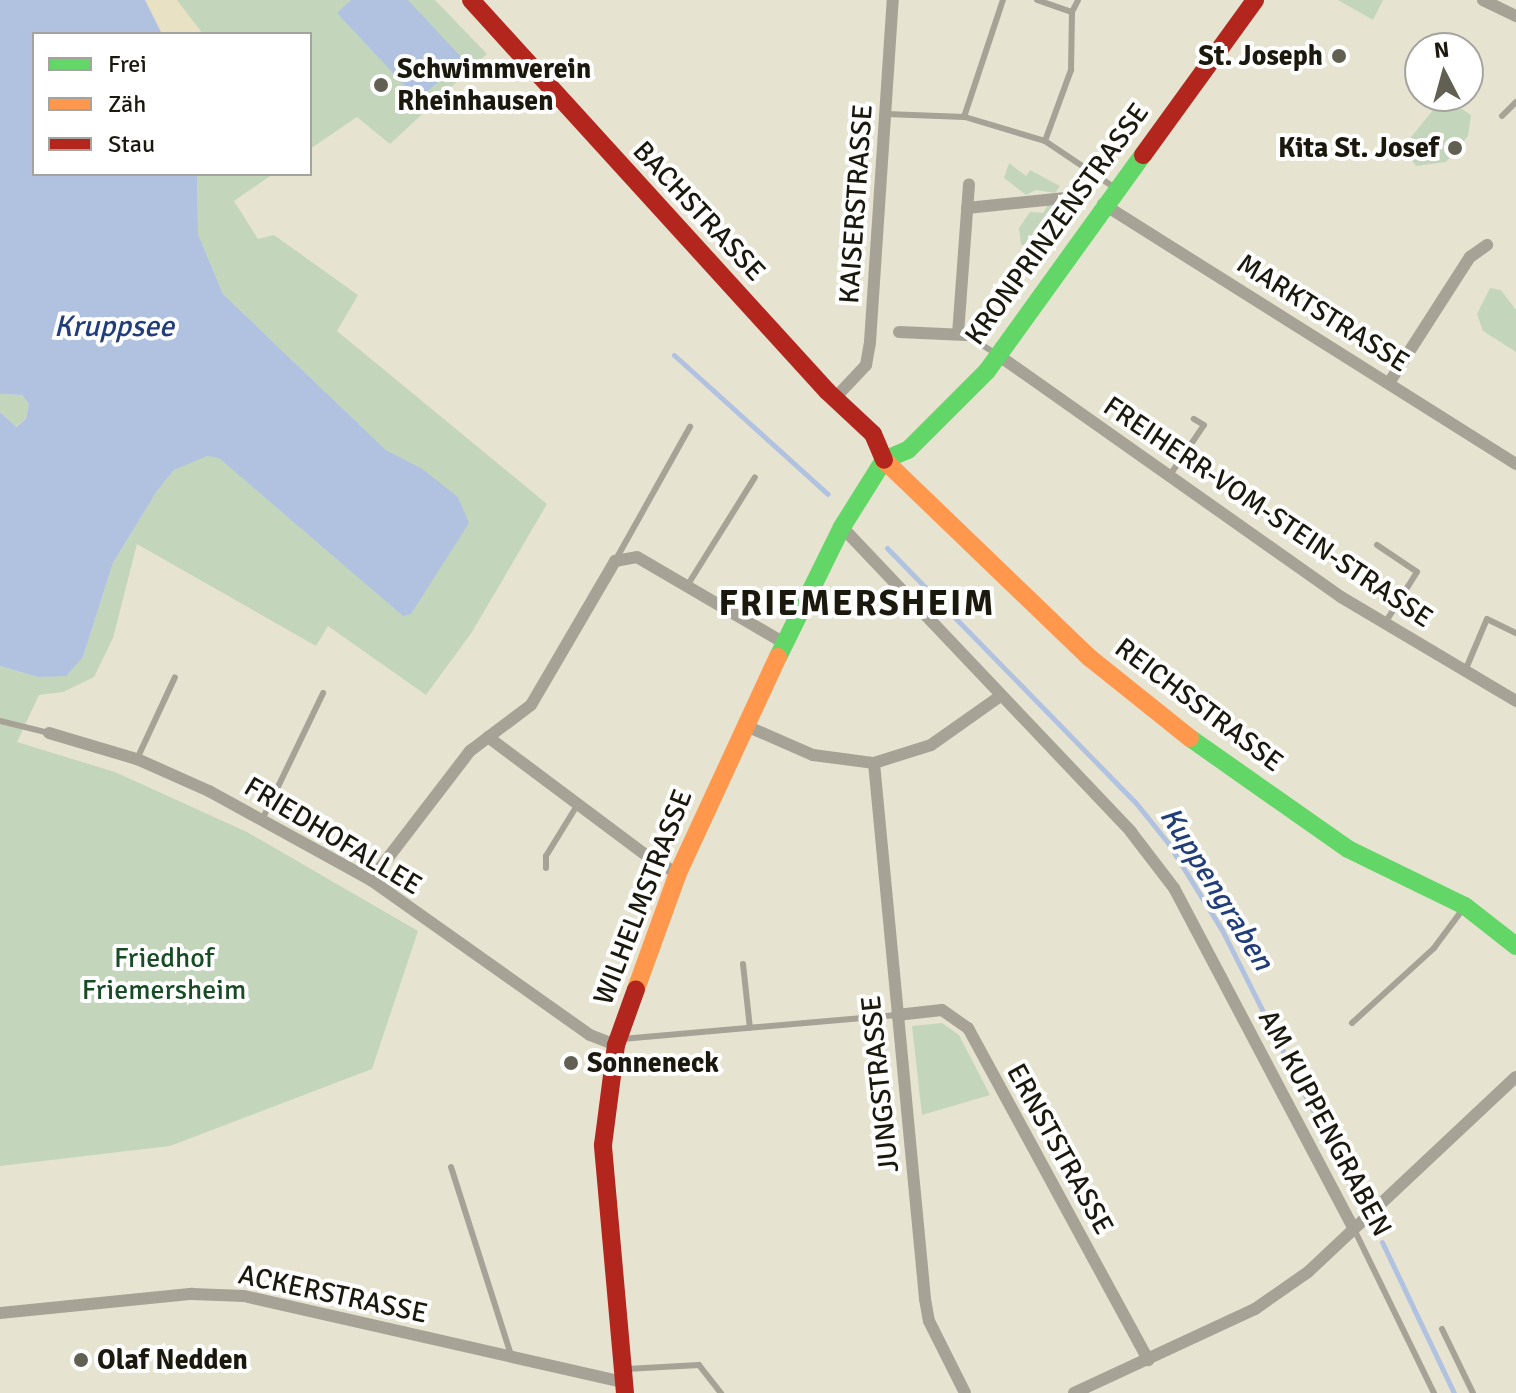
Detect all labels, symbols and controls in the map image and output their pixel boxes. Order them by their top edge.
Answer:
legend [32,32,312,176]
north arrow [1404,32,1484,112]
text: N [1433,35,1451,64]
place label: St. Joseph [1198,39,1323,73]
marker: St. Joseph [1330,47,1348,65]
text: Frei [108,49,147,79]
place label: Schwimmverein Rheinhausen [397,52,591,118]
marker: Schwimmverein Rheinhausen [372,76,390,94]
text: Zäh [108,89,146,119]
street label: KRONPRINZENSTRASSE [958,97,1156,351]
street label: KAISERSTRASSE [832,103,880,305]
text: Stau [108,129,155,159]
place label: Kita St. Josef [1278,131,1439,165]
street label: BACHSTRASSE [626,134,772,288]
marker: Kita St. Josef [1446,139,1464,157]
street label: MARKTSTRASSE [1231,247,1415,379]
water label: Kruppsee [54,309,174,345]
street label: FREIHERR-VOM-STEIN-STRASSE [1097,389,1439,635]
district label: FRIEMERSHEIM [719,582,995,626]
street label: REICHSSTRASSE [1108,631,1290,779]
street label: FRIEDHOFALLEE [238,770,428,902]
street label: WILHELMSTRASSE [587,785,699,1009]
water label: Kuppengraben [1151,801,1281,977]
park label: Friedhof Friemersheim [82,941,246,1007]
street label: JUNGSTRASSE [854,994,906,1174]
street label: AM KUPPENGRABEN [1251,1004,1399,1242]
place label: Sonneneck [587,1046,719,1080]
marker: Sonneneck [562,1054,580,1072]
street label: ERNSTSTRASSE [999,1058,1121,1240]
street label: ACKERSTRASSE [235,1258,431,1330]
place label: Olaf Nedden [97,1343,248,1377]
marker: Olaf Nedden [72,1351,90,1369]

